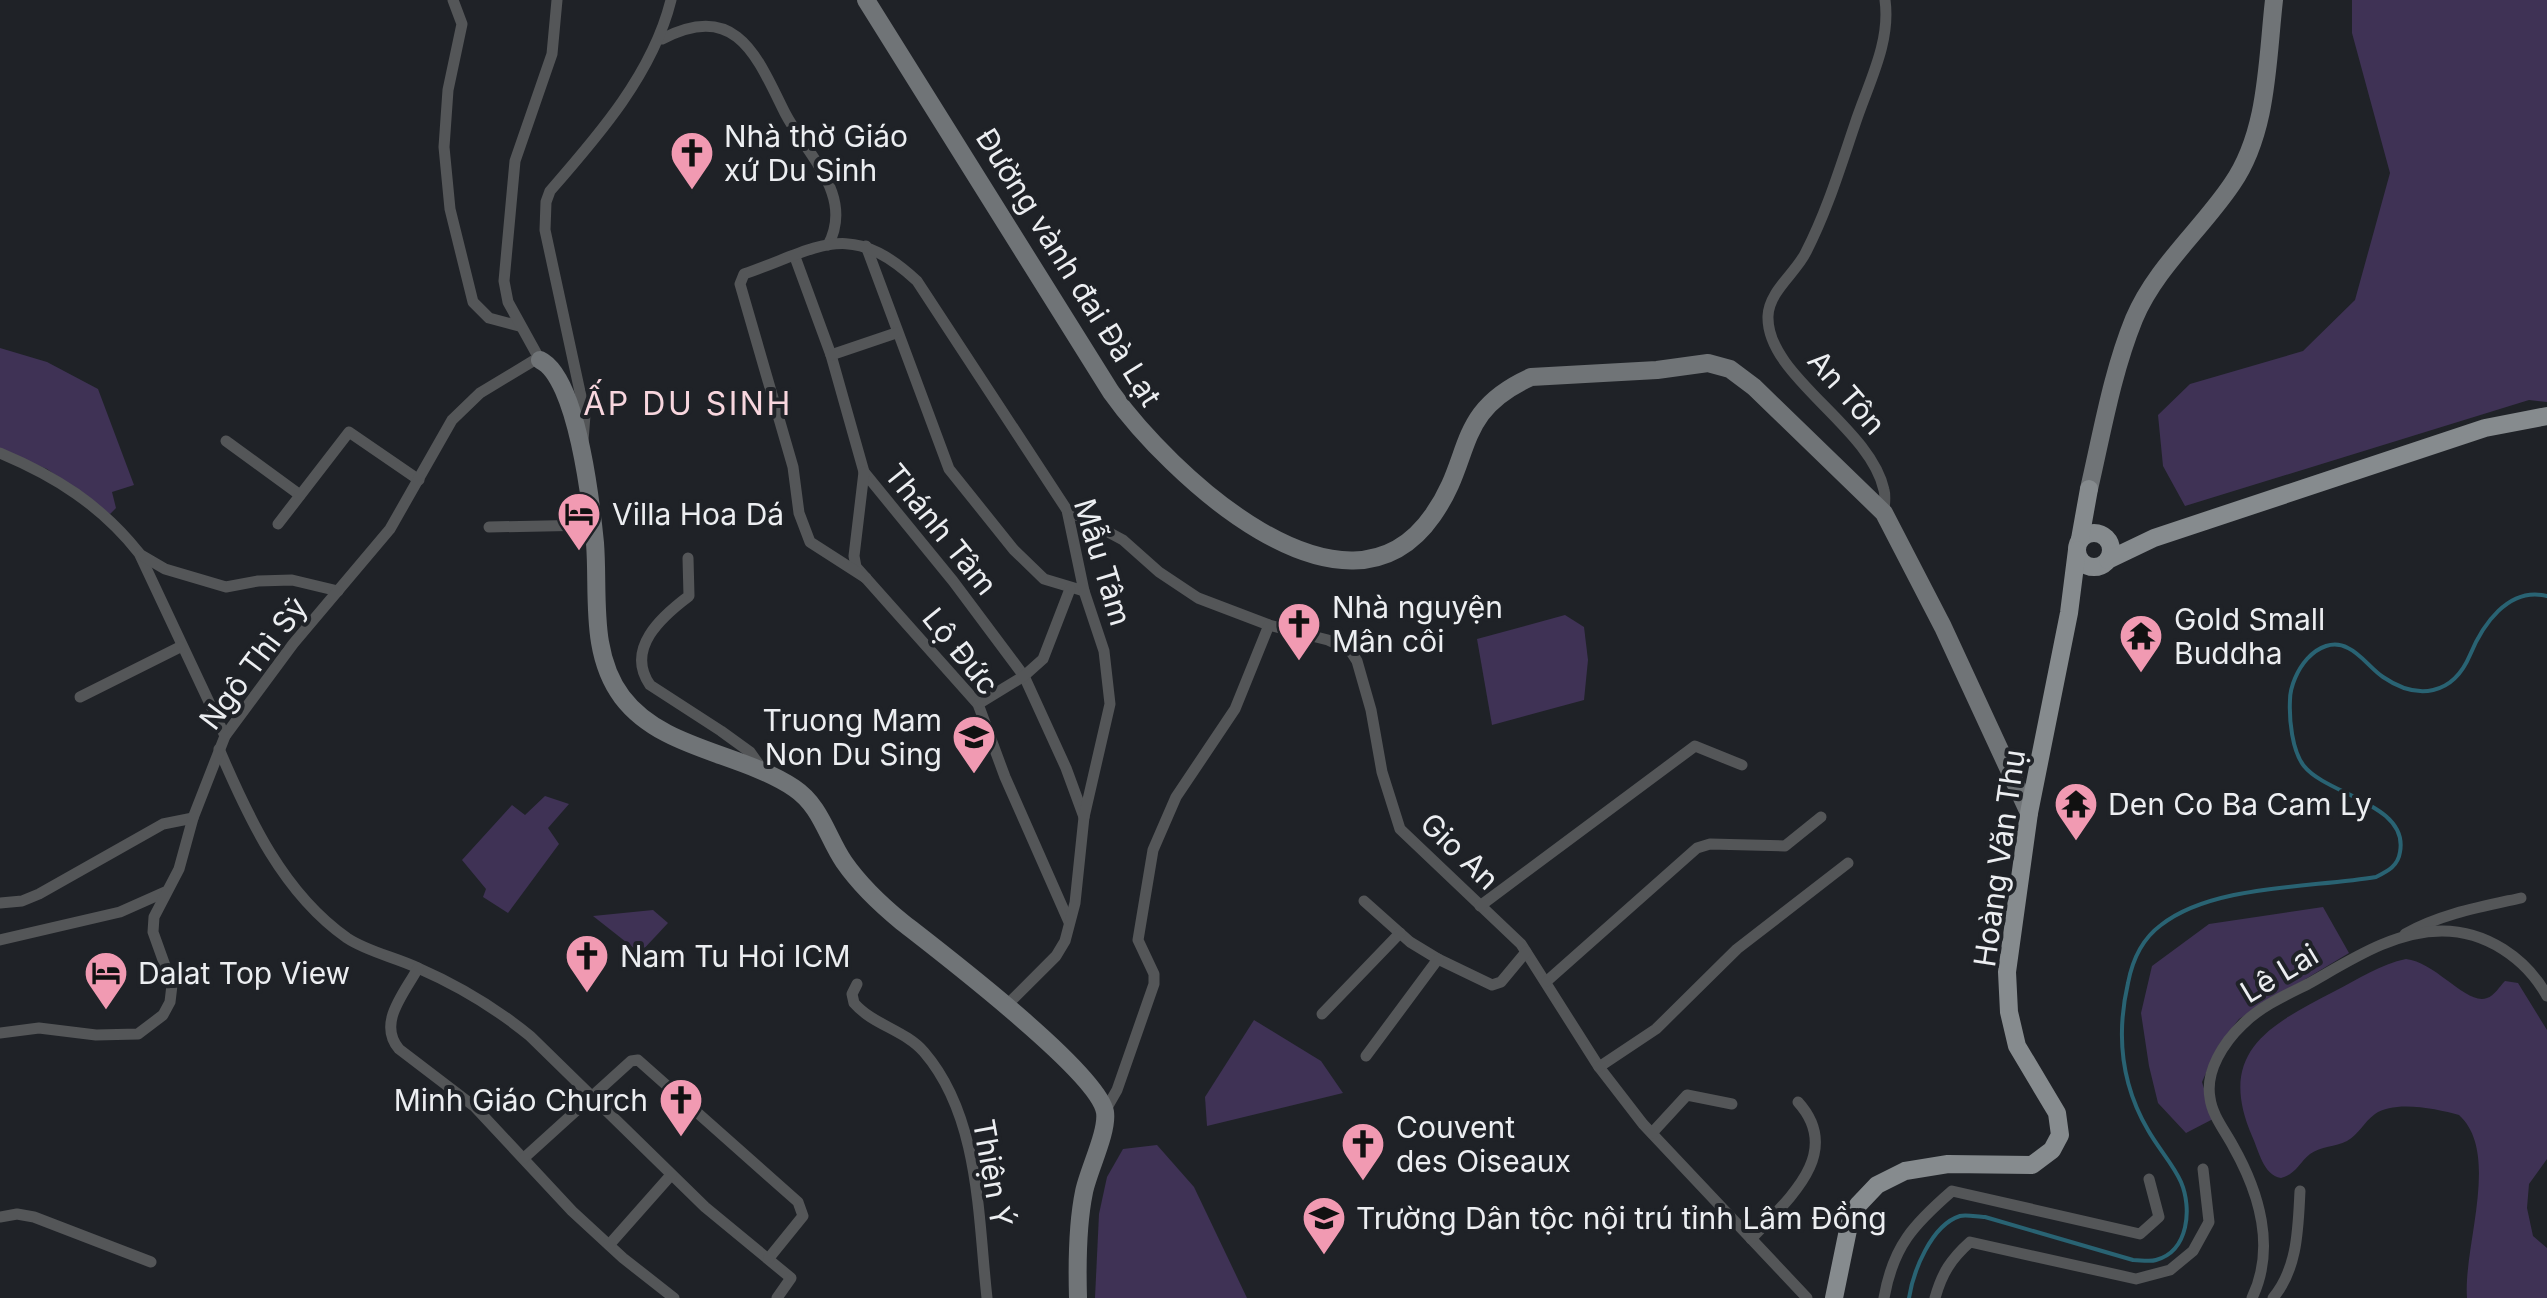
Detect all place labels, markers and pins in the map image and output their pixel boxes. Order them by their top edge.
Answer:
place label: Nhà thờ Giáo xứ Du Sinh [724,118,908,188]
church icon: Nhà thờ Giáo xứ Du Sinh [669,130,715,191]
hotel icon: Villa Hoa Dá [556,491,602,552]
place label: Villa Hoa Dá [612,496,784,532]
place label: Nhà nguyện Mân côi [1332,589,1503,659]
church icon: Nhà nguyện Mân côi [1276,601,1322,662]
place label: Gold Small Buddha [2174,601,2325,671]
temple icon: Gold Small Buddha [2118,613,2164,674]
place label: Truong Mam Non Du Sing [763,702,942,772]
school or university icon: Truong Mam Non Du Sing [951,714,997,775]
temple icon: Den Co Ba Cam Ly [2053,781,2099,842]
place label: Den Co Ba Cam Ly [2108,786,2372,822]
church icon: Nam Tu Hoi ICM [564,933,610,994]
place label: Nam Tu Hoi ICM [620,938,851,974]
hotel icon: Dalat Top View [83,950,129,1011]
place label: Dalat Top View [138,955,350,991]
church icon: Minh Giáo Church [658,1077,704,1138]
place label: Minh Giáo Church [394,1082,648,1118]
place label: Couvent des Oiseaux [1396,1109,1571,1179]
church icon: Couvent des Oiseaux [1340,1121,1386,1182]
school or university icon: Trường Dân tộc nội trú tỉnh Lâm Đồng [1301,1195,1347,1256]
place label: Trường Dân tộc nội trú tỉnh Lâm Đồng [1356,1200,1887,1236]

